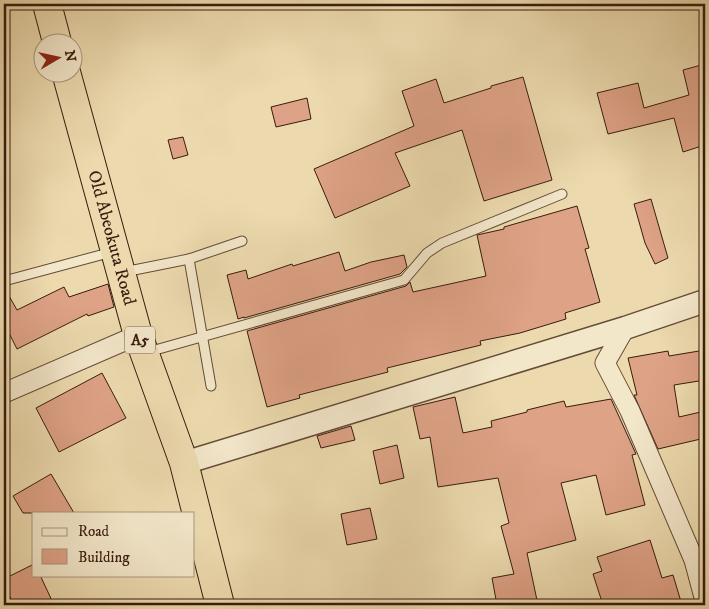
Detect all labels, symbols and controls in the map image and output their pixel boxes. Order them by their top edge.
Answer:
north arrow [32,32,82,82]
text: N [60,49,80,64]
street label: Old Abeokuta Road [82,168,140,308]
road number: A5 [125,326,155,354]
legend [32,512,195,576]
text: Road [78,522,110,541]
text: Building [78,548,130,567]

